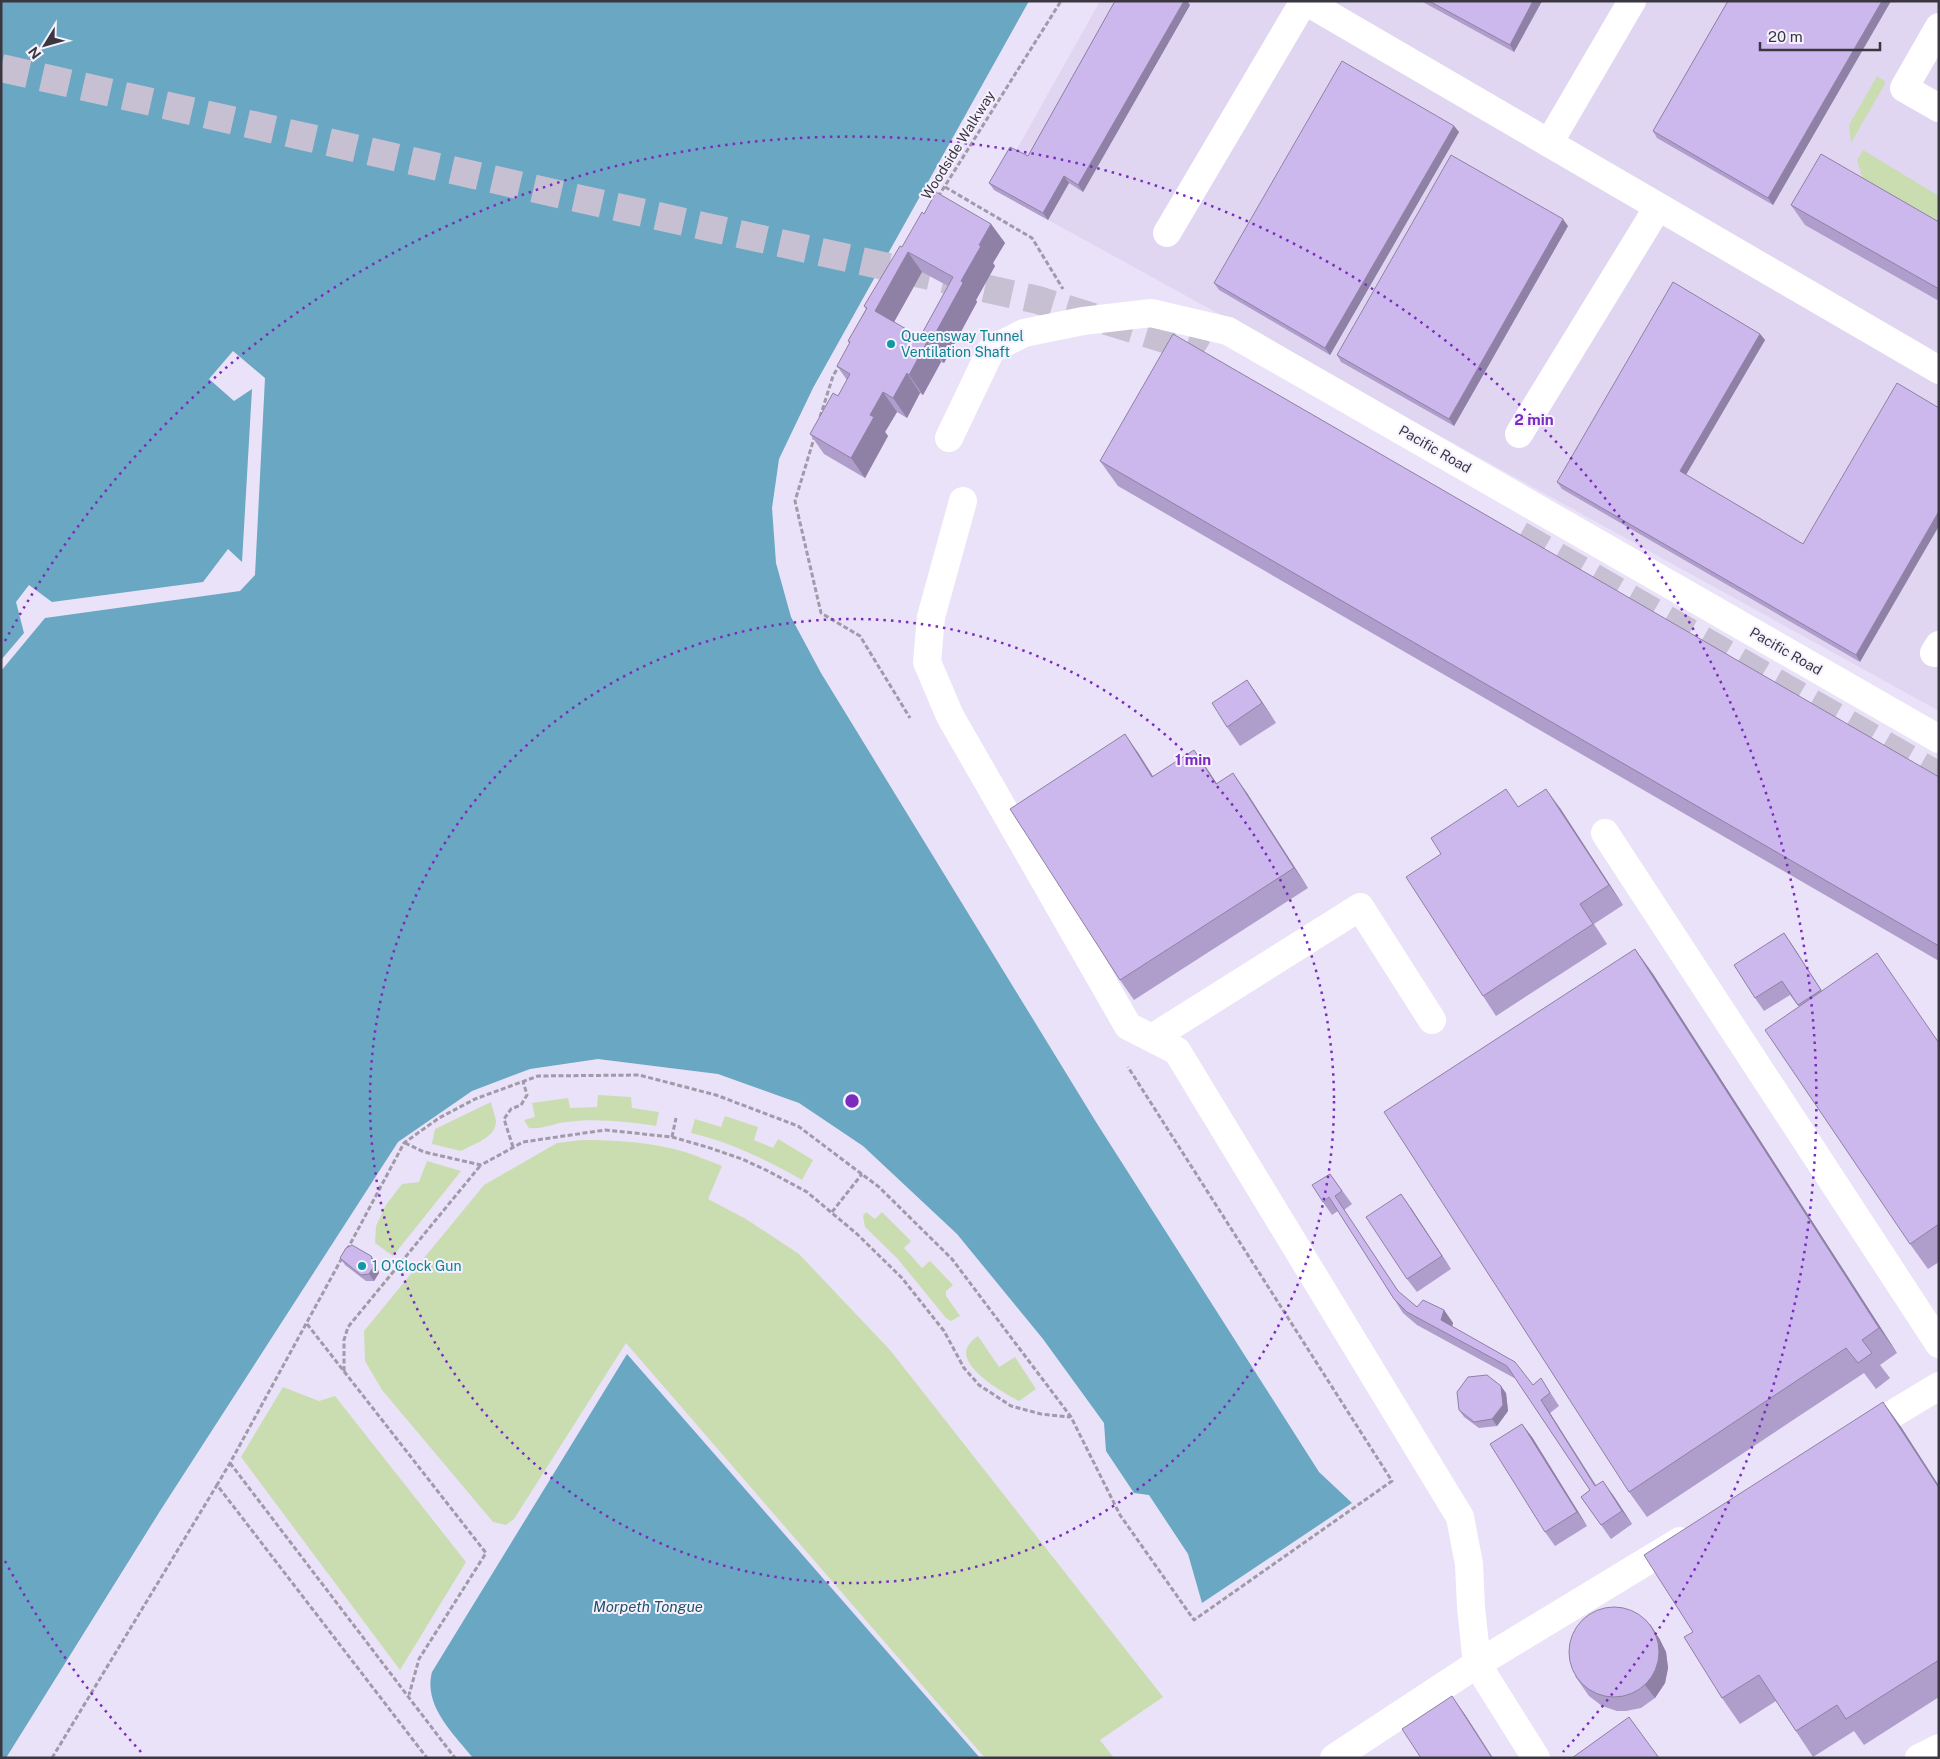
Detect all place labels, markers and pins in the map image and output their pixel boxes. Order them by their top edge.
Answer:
place label: Queensway Tunnel Ventilation Shaft [901,328,1024,360]
marker: Queensway Tunnel Ventilation Shaft [885,338,897,350]
centre of rings [843,1092,861,1110]
place label: 1 O'Clock Gun [372,1258,462,1274]
marker: 1 O'Clock Gun [356,1260,368,1272]

